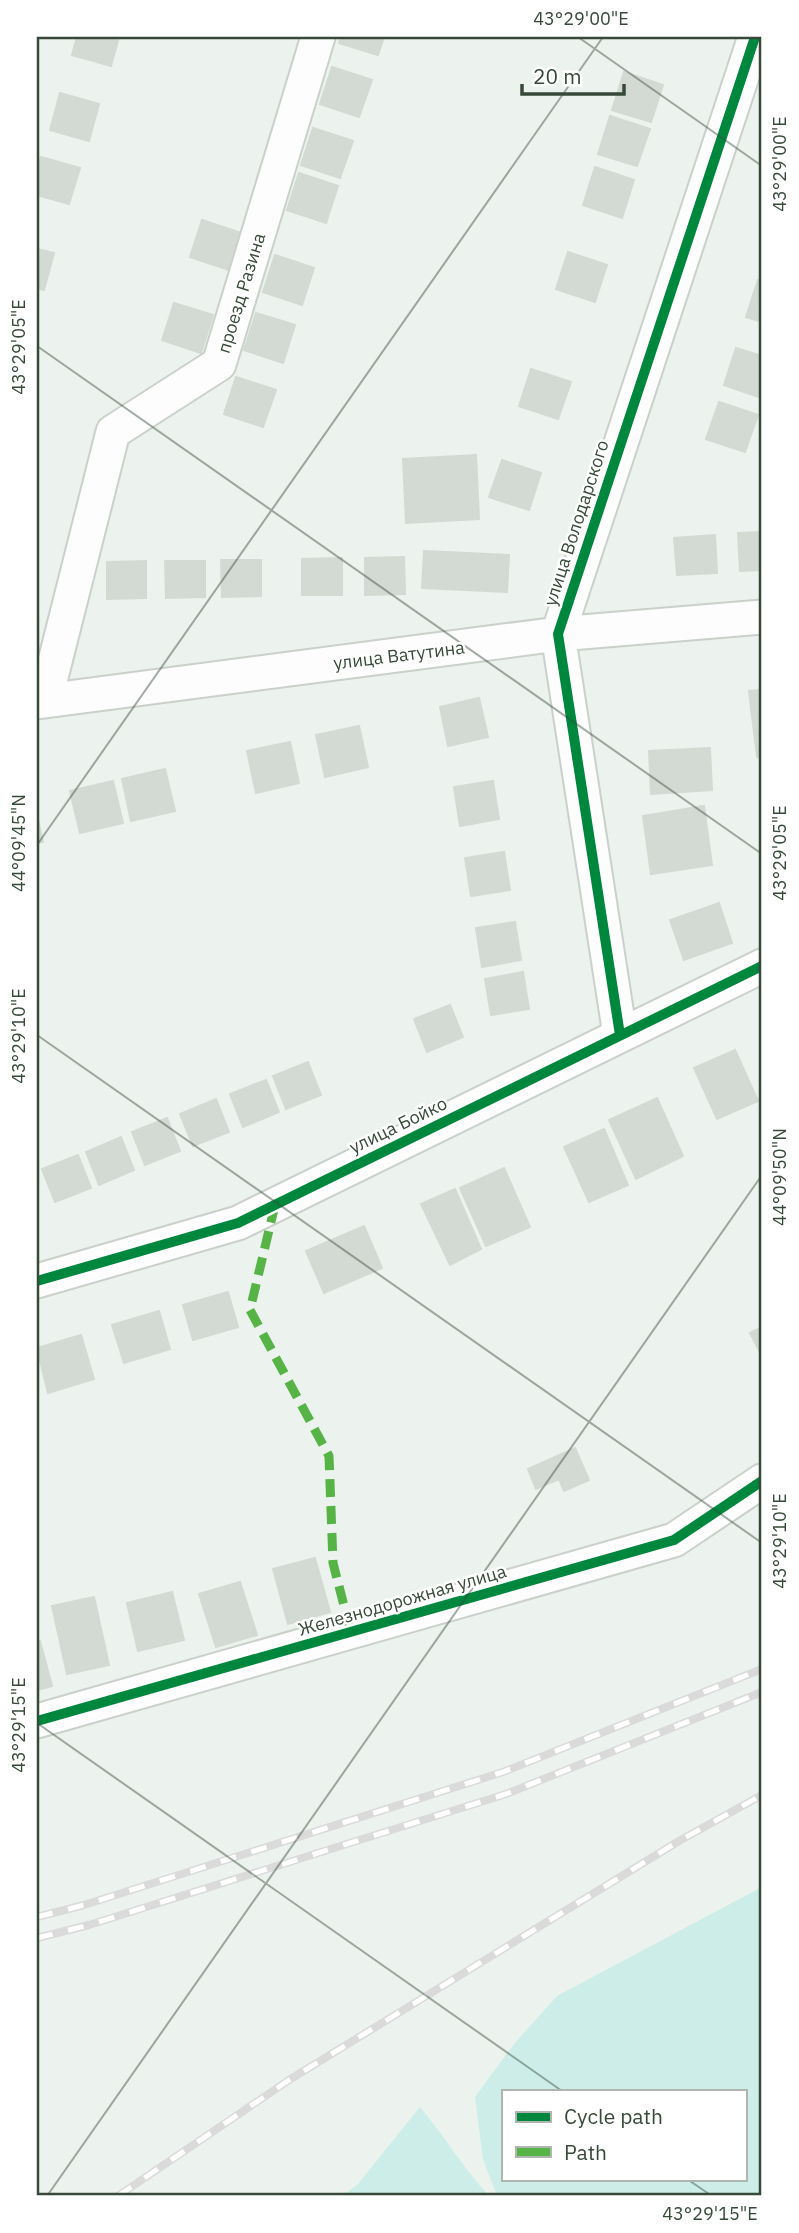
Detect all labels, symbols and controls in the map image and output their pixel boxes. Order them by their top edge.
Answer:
text: 43°29'00"E [533,7,629,30]
scale bar [522,52,624,96]
text: 20 m [533,62,582,90]
text: 43°29'00"E [768,116,791,212]
street label: проезд Разина [212,230,270,356]
text: 43°29'05"E [7,299,30,395]
street label: улица Володарского [538,437,614,609]
street label: улица Ватутина [332,635,466,674]
text: 44°09'45"N [7,794,30,892]
text: 43°29'05"E [768,805,791,901]
text: 43°29'10"E [7,988,30,1084]
street label: улица Бойко [345,1091,451,1159]
text: 44°09'50"N [768,1128,791,1226]
text: 43°29'10"E [768,1493,791,1589]
street label: Железнодорожная улица [295,1559,509,1641]
text: 43°29'15"E [7,1677,30,1773]
legend [502,2090,746,2180]
text: Cycle path [564,2102,663,2130]
text: Path [564,2138,607,2166]
text: 43°29'15"E [662,2202,758,2225]

